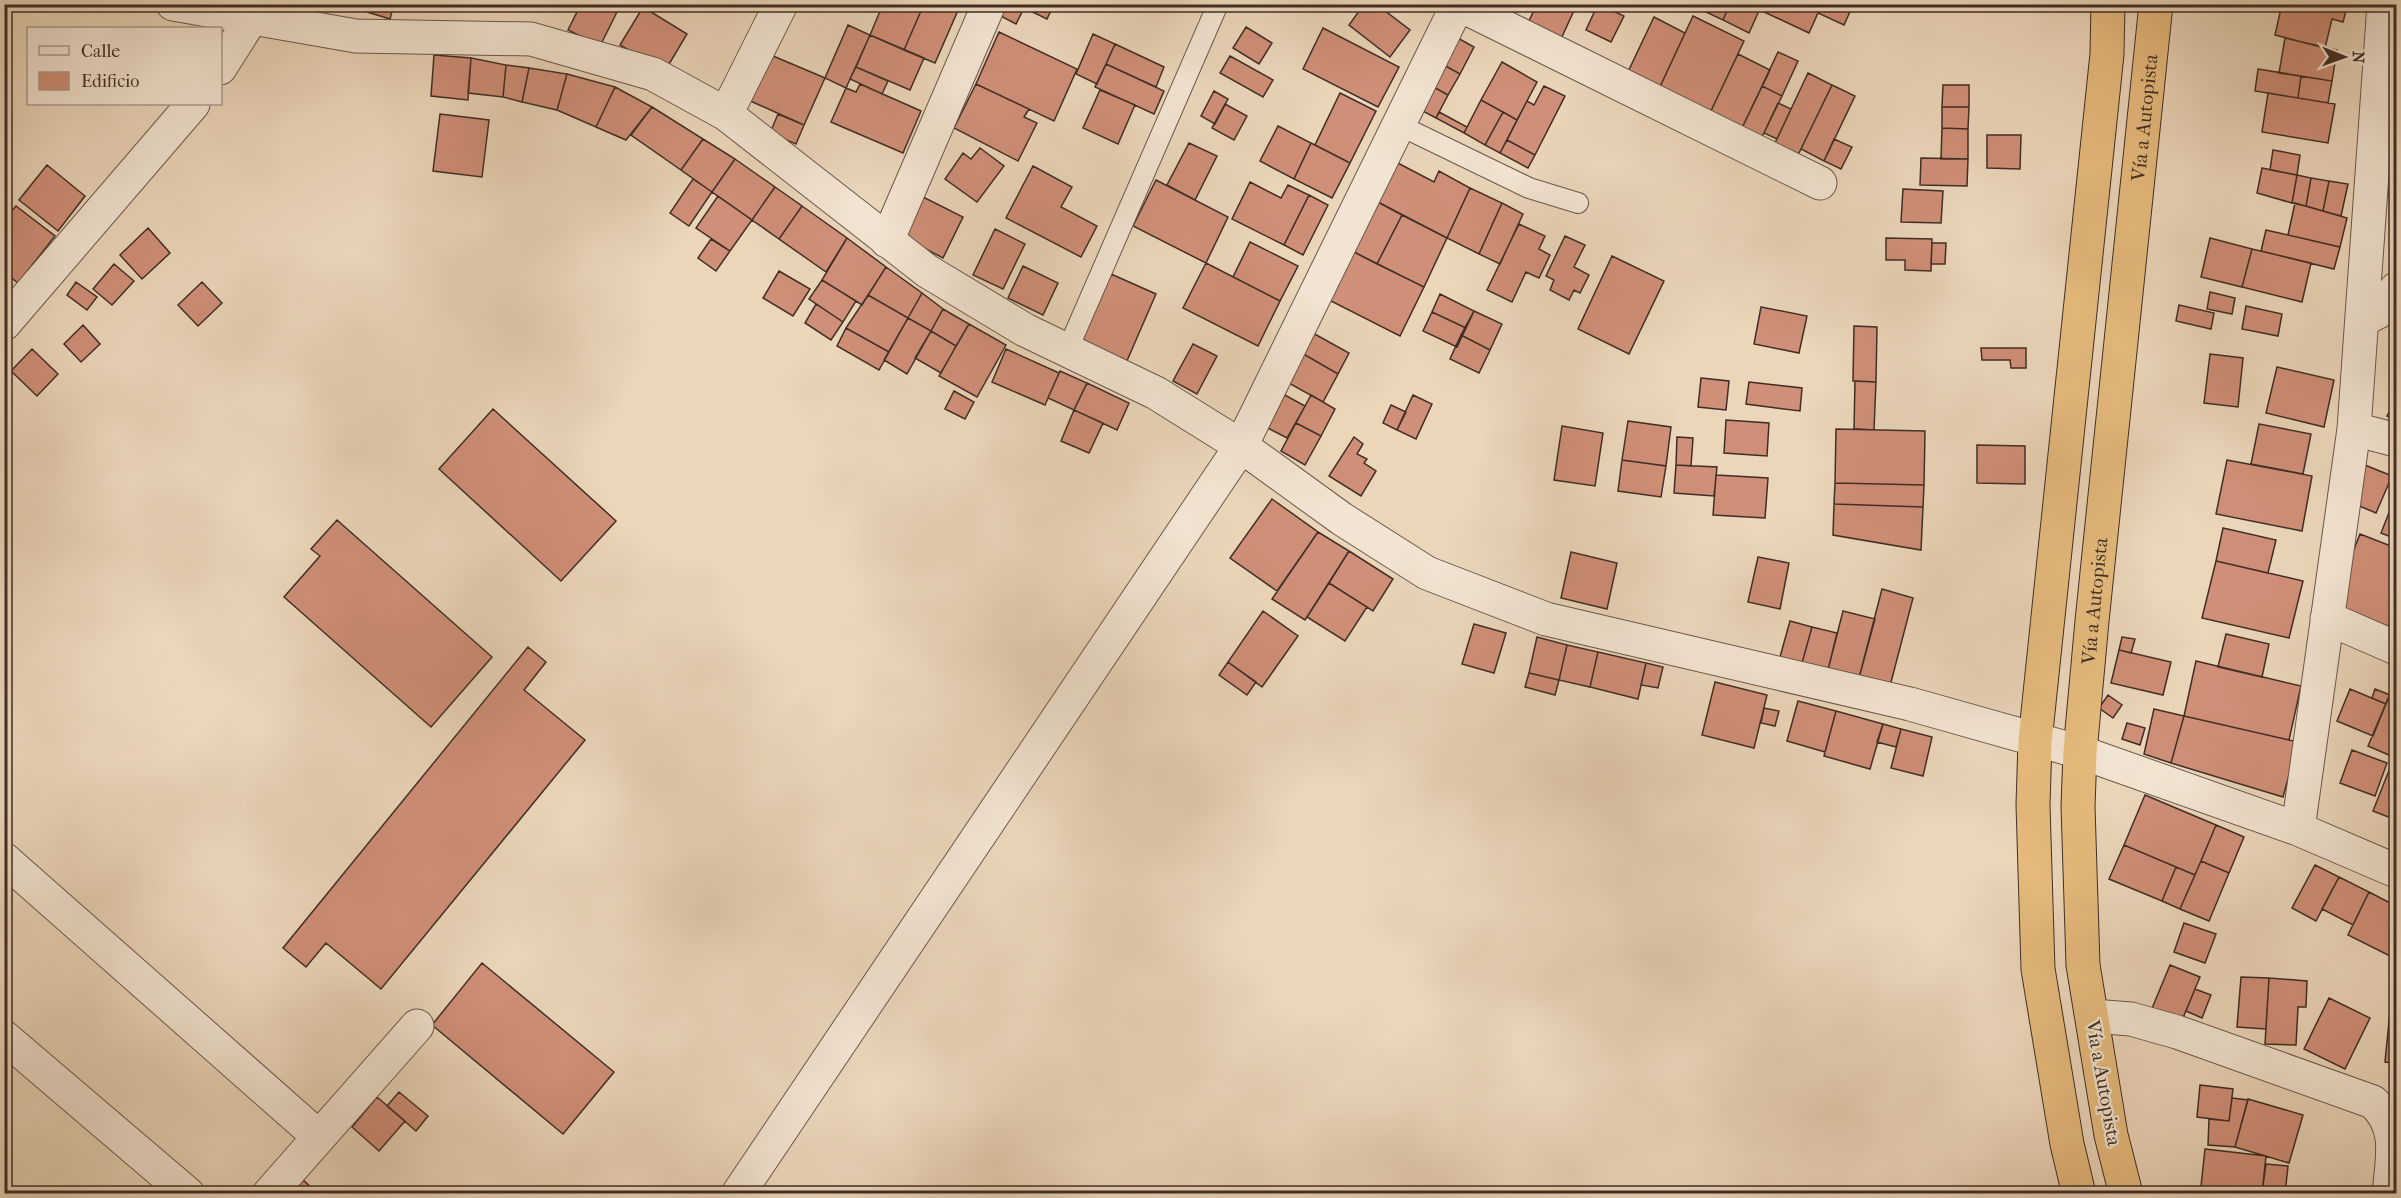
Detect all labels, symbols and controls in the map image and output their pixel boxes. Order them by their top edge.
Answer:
legend [27,27,222,105]
north arrow [2314,27,2374,87]
text: Calle [81,41,120,62]
text: N [2349,51,2368,64]
street label: Vía a Autopista [2127,52,2163,183]
text: Edificio [81,71,139,92]
street label: Vía a Autopista [2077,536,2113,666]
street label: Vía a Autopista [2081,1017,2126,1149]

